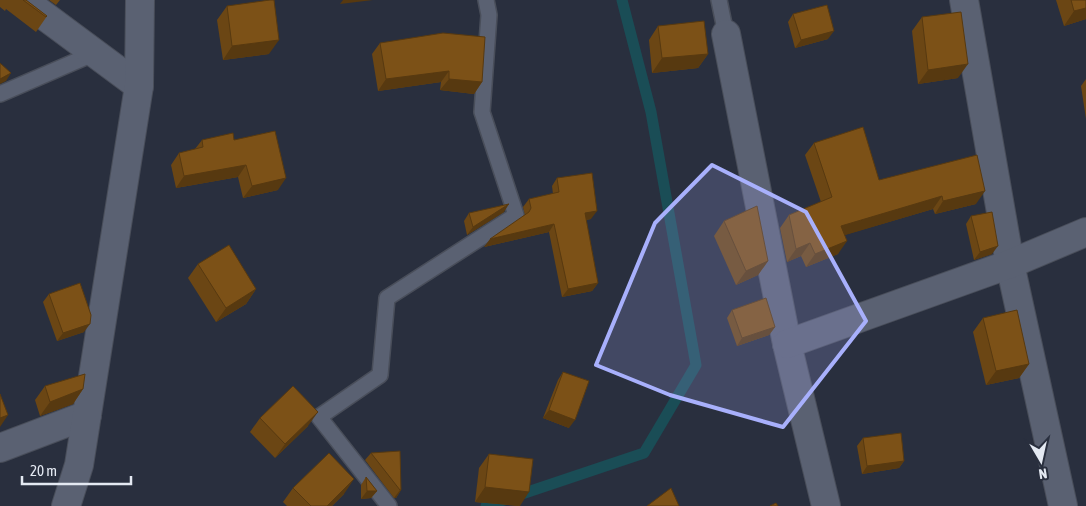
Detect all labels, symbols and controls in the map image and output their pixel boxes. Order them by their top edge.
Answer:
north arrow [1016,436,1066,486]
scale bar [22,454,131,486]
text: 20 m [30,462,57,479]
text: N [1038,465,1048,482]

